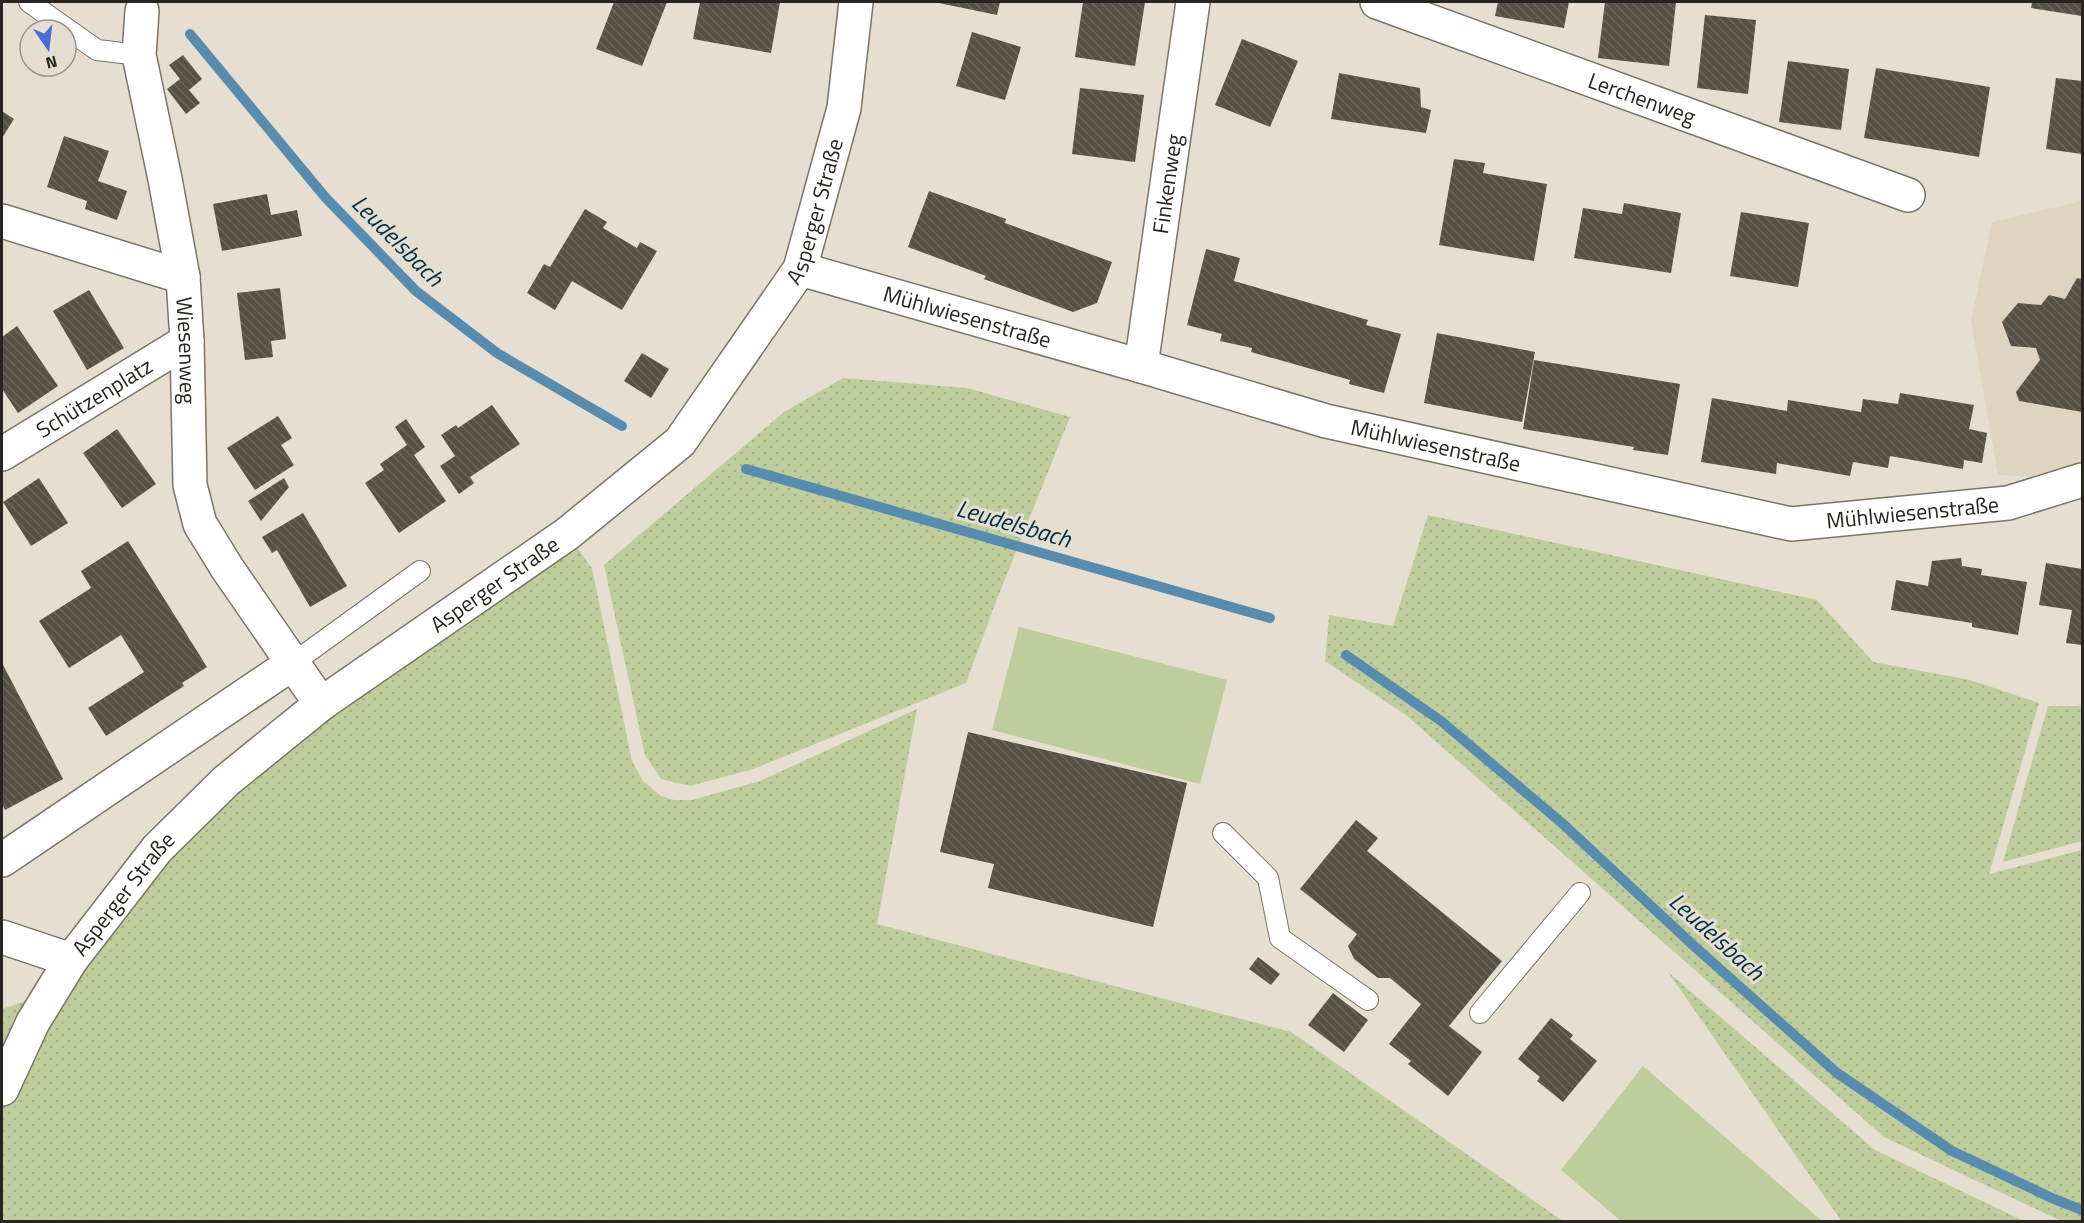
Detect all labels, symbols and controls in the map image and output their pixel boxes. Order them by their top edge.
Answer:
north arrow [18,18,78,78]
text: N [43,50,60,76]
street label: Lerchenweg [1583,63,1701,133]
street label: Finkenweg [1143,132,1191,236]
street label: Asperger Straße [777,135,852,291]
water label: Leudelsbach [344,186,453,295]
street label: Mühlwiesenstraße [879,277,1055,357]
street label: Wiesenweg [167,296,205,405]
street label: Schützenplatz [29,349,159,446]
street label: Mühlwiesenstraße [1347,410,1524,481]
street label: Mühlwiesenstraße [1825,487,2001,538]
water label: Leudelsbach [953,490,1076,557]
street label: Asperger Straße [423,527,566,641]
street label: Asperger Straße [63,823,183,963]
water label: Leudelsbach [1661,883,1773,989]

